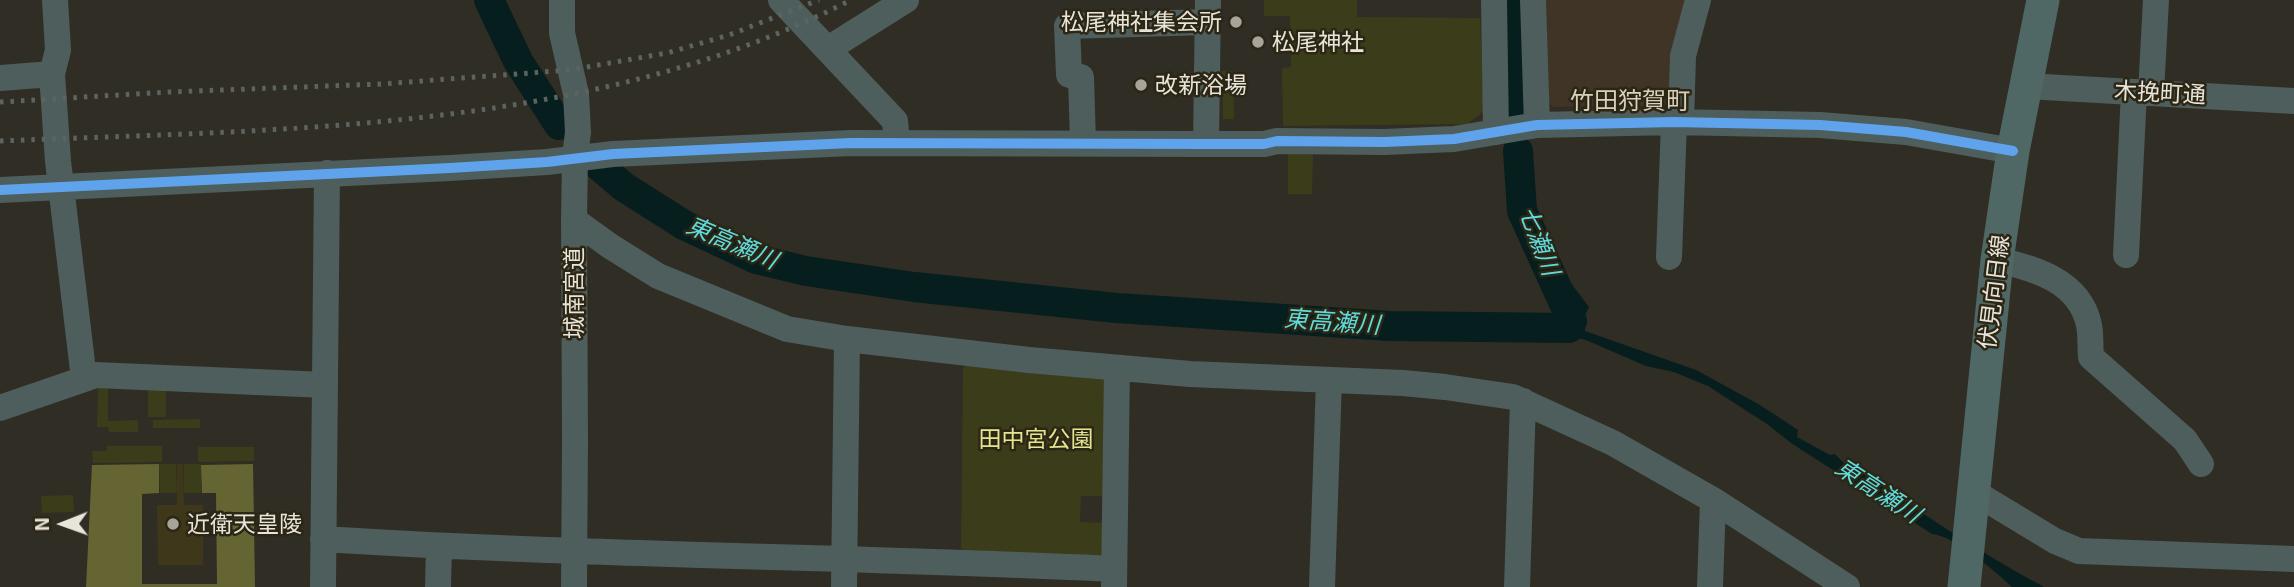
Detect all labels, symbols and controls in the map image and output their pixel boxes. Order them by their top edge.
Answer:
place label: 松尾神社集会所 [1061,8,1222,36]
marker: 松尾神社集会所 [1228,14,1244,30]
place label: 松尾神社 [1272,28,1364,56]
marker: 松尾神社 [1250,34,1266,50]
place label: 改新浴場 [1155,71,1247,99]
marker: 改新浴場 [1133,77,1149,93]
street label: 木挽町通 [2113,77,2207,109]
district label: 竹田狩賀町 [1570,87,1690,115]
water label: 七瀬川 [1513,202,1565,280]
water label: 東高瀬川 [682,211,782,275]
street label: 伏見向日線 [1973,233,2015,351]
street label: 城南宮道 [560,247,588,339]
water label: 東高瀬川 [1283,304,1381,340]
park label: 田中宮公園 [979,425,1093,453]
water label: 東高瀬川 [1830,453,1926,529]
north arrow [28,489,98,559]
place label: 近衛天皇陵 [187,510,302,538]
marker: 近衛天皇陵 [165,516,181,532]
text: N [30,517,53,531]

